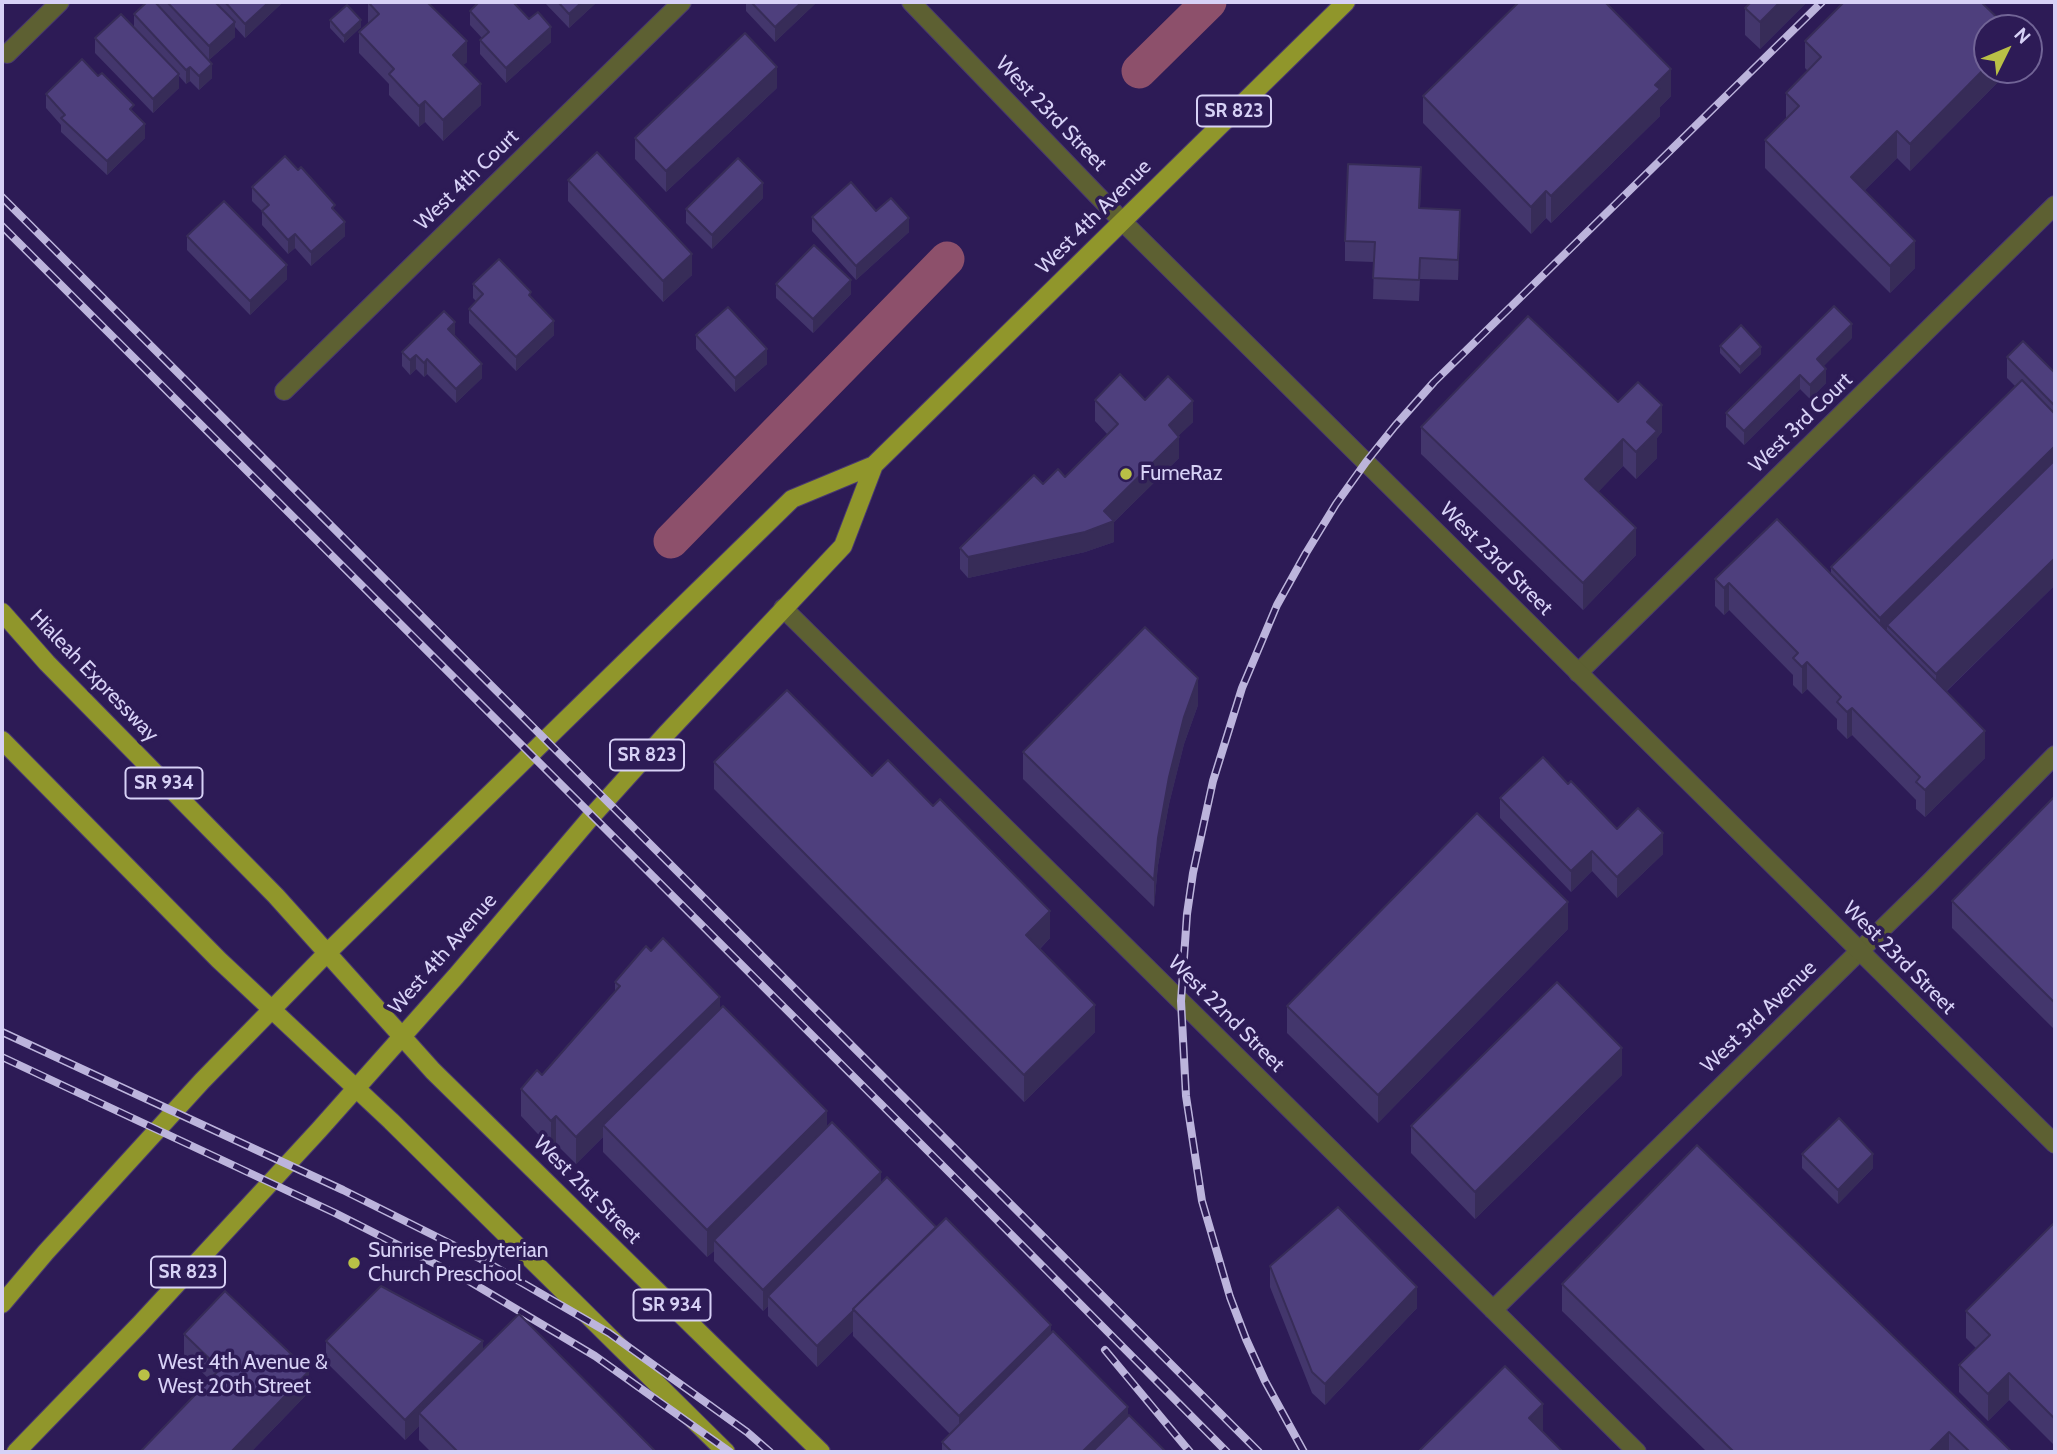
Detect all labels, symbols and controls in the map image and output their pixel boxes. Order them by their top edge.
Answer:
north arrow [1973,14,2043,84]
text: N [2009,23,2035,48]
street label: West 23rd Street [990,52,1112,176]
road number: SR 823 [1197,96,1271,127]
street label: West 4th Court [410,124,524,236]
street label: West 4th Avenue [1031,154,1157,280]
street label: West 3rd Court [1744,368,1858,478]
place label: FumeRaz [1140,461,1223,487]
marker: FumeRaz [1118,466,1134,482]
street label: West 23rd Street [1434,497,1558,621]
street label: Hialeah Expressway [24,605,164,747]
road number: SR 823 [610,740,684,770]
road number: SR 934 [125,768,202,798]
street label: West 4th Avenue [384,888,502,1020]
street label: West 23rd Street [1837,896,1961,1020]
street label: West 22nd Street [1163,951,1289,1077]
street label: West 3rd Avenue [1696,955,1822,1079]
street label: West 21st Street [528,1131,646,1249]
place label: Sunrise Presbyterian Church Preschool [368,1238,548,1288]
marker: Sunrise Presbyterian Church Preschool [346,1255,362,1271]
road number: SR 823 [151,1256,225,1288]
road number: SR 934 [634,1289,710,1320]
place label: West 4th Avenue & West 20th Street [158,1350,328,1400]
marker: West 4th Avenue & West 20th Street [136,1367,152,1383]

